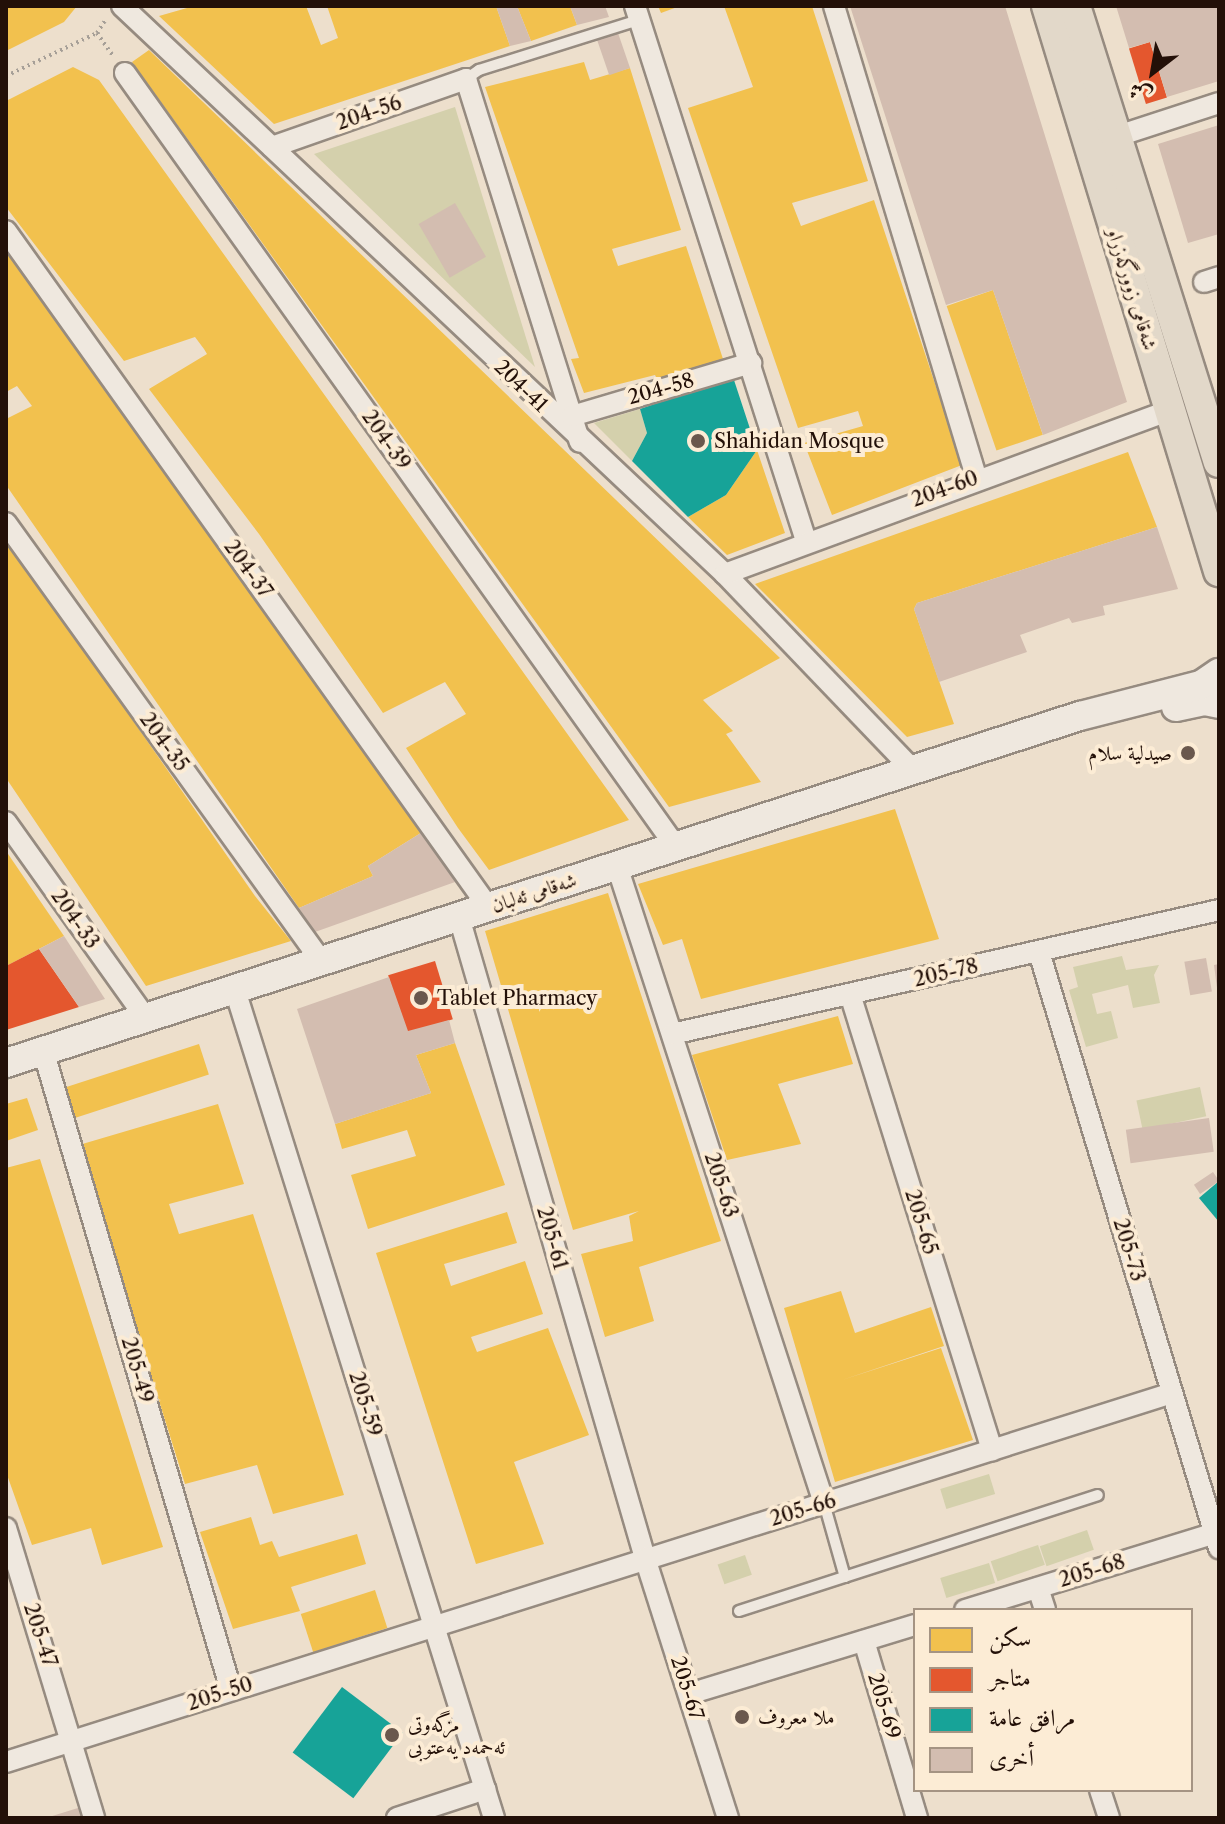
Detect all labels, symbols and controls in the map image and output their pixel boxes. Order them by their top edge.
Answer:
north arrow [1113,32,1193,112]
text: ش [1124,76,1157,110]
street label: 204-56 [333,91,405,135]
street label: شەقامی زوورگەزراو [1102,225,1162,353]
street label: 204-41 [489,355,553,417]
street label: 204-58 [625,368,697,410]
street label: 204-39 [357,405,415,475]
place label: Shahidan Mosque [714,429,885,453]
marker: Shahidan Mosque [689,432,707,450]
street label: 204-60 [908,466,982,512]
street label: 204-37 [219,535,277,603]
street label: 204-35 [135,708,193,776]
place label: صیدلیة سلام [1088,741,1172,765]
marker: صیدلیة سلام [1179,744,1197,762]
street label: شەقامی ئەلبان [489,868,579,918]
street label: 204-33 [46,885,104,953]
street label: 205-78 [911,954,981,992]
place label: Tablet Pharmacy [437,986,597,1010]
marker: Tablet Pharmacy [412,989,430,1007]
street label: 205-63 [699,1149,743,1221]
street label: 205-65 [900,1187,942,1257]
street label: 205-61 [532,1204,572,1272]
street label: 205-73 [1108,1216,1150,1284]
street label: 205-49 [116,1334,158,1406]
street label: 205-59 [344,1369,386,1439]
street label: 205-66 [767,1489,839,1531]
street label: 205-68 [1056,1550,1128,1592]
street label: 205-47 [18,1600,62,1670]
legend [913,1608,1193,1792]
text: سكن [989,1623,1032,1652]
street label: 205-67 [665,1653,709,1723]
text: متاجر [989,1663,1031,1692]
street label: 205-69 [863,1670,905,1742]
street label: 205-50 [184,1672,256,1716]
text: مرافق عامة [989,1703,1075,1732]
place label: ملا معروف [758,1705,835,1729]
marker: ملا معروف [733,1708,751,1726]
place label: مزگەوتی ئەحمەد یەعتوبی [408,1712,505,1759]
marker: مزگەوتی ئەحمەد یەعتوبی [383,1726,401,1744]
text: أخرى [989,1743,1034,1772]

